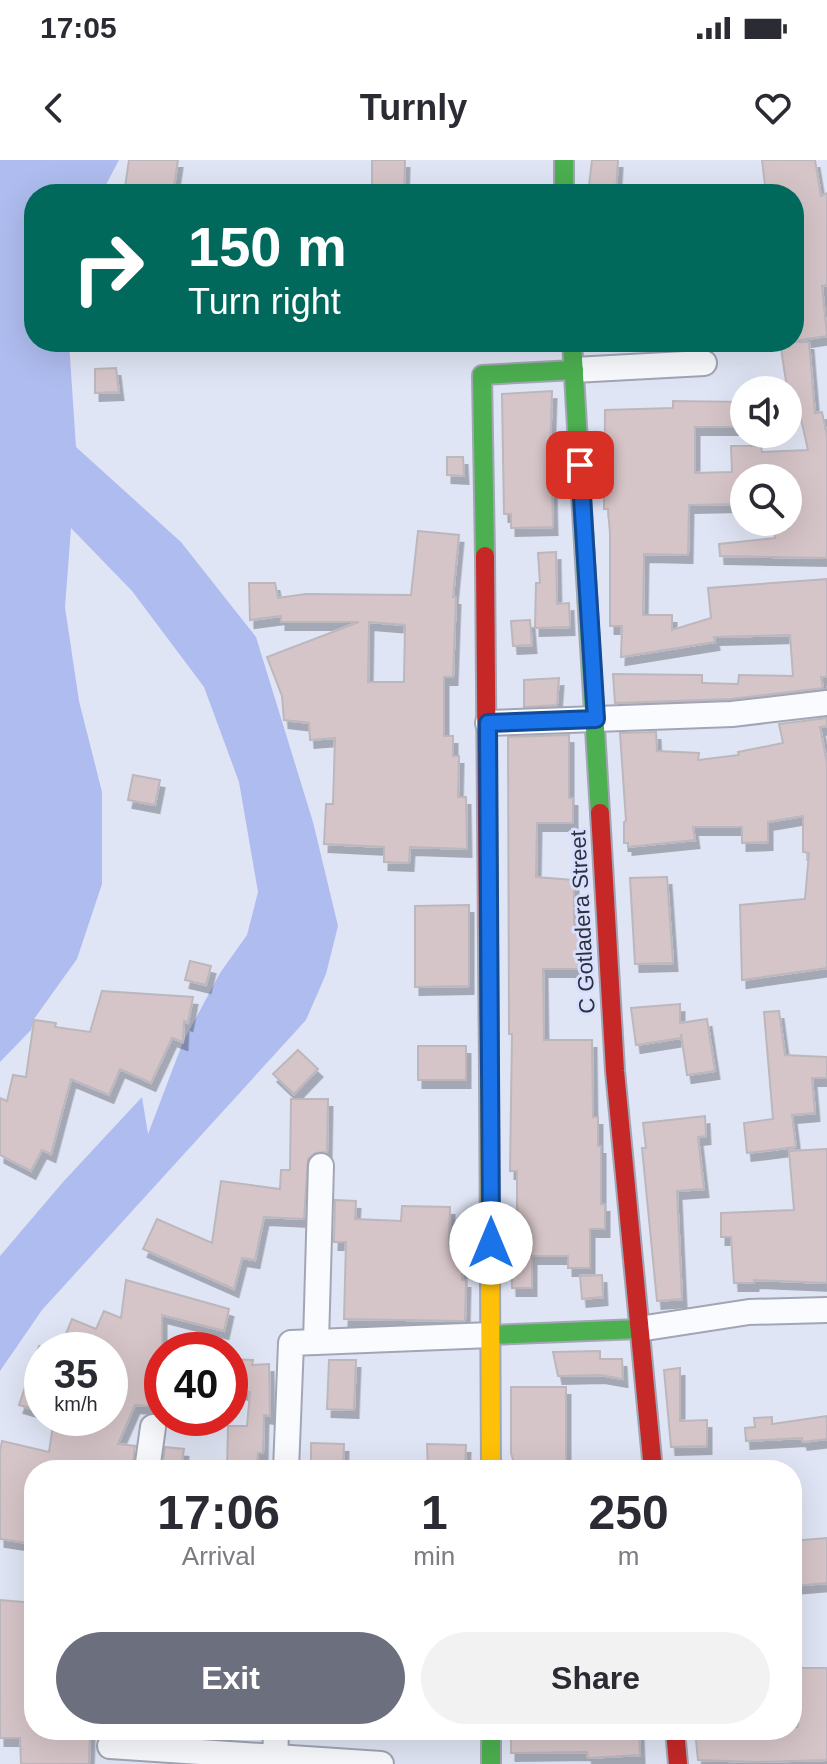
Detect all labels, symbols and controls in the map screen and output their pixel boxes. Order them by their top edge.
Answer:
text: 17:05 [40,11,117,44]
icon: back [32,86,76,130]
icon: heart [751,86,795,130]
text: Turnly [360,87,467,128]
text: 150 m [188,215,347,278]
icon: right [56,216,160,320]
text: Turn right [188,281,341,322]
map controls [730,376,802,536]
button: sound [730,376,802,448]
pin [546,431,614,499]
icon: arrive [558,443,602,487]
button: search [730,464,802,536]
street label: C Gotladera Street [565,830,600,1014]
position arrow [449,1201,533,1285]
speed limit sign: 40 [144,1332,248,1436]
text: 35 [54,1352,98,1396]
text: km/h [54,1393,98,1415]
text: 17:06 [157,1486,280,1539]
text: 1 [421,1486,448,1539]
text: 250 [589,1486,669,1539]
text: Arrival [182,1541,256,1571]
text: min [413,1541,455,1571]
text: m [618,1541,639,1571]
button: Exit [56,1632,405,1724]
button: Share [421,1632,770,1724]

